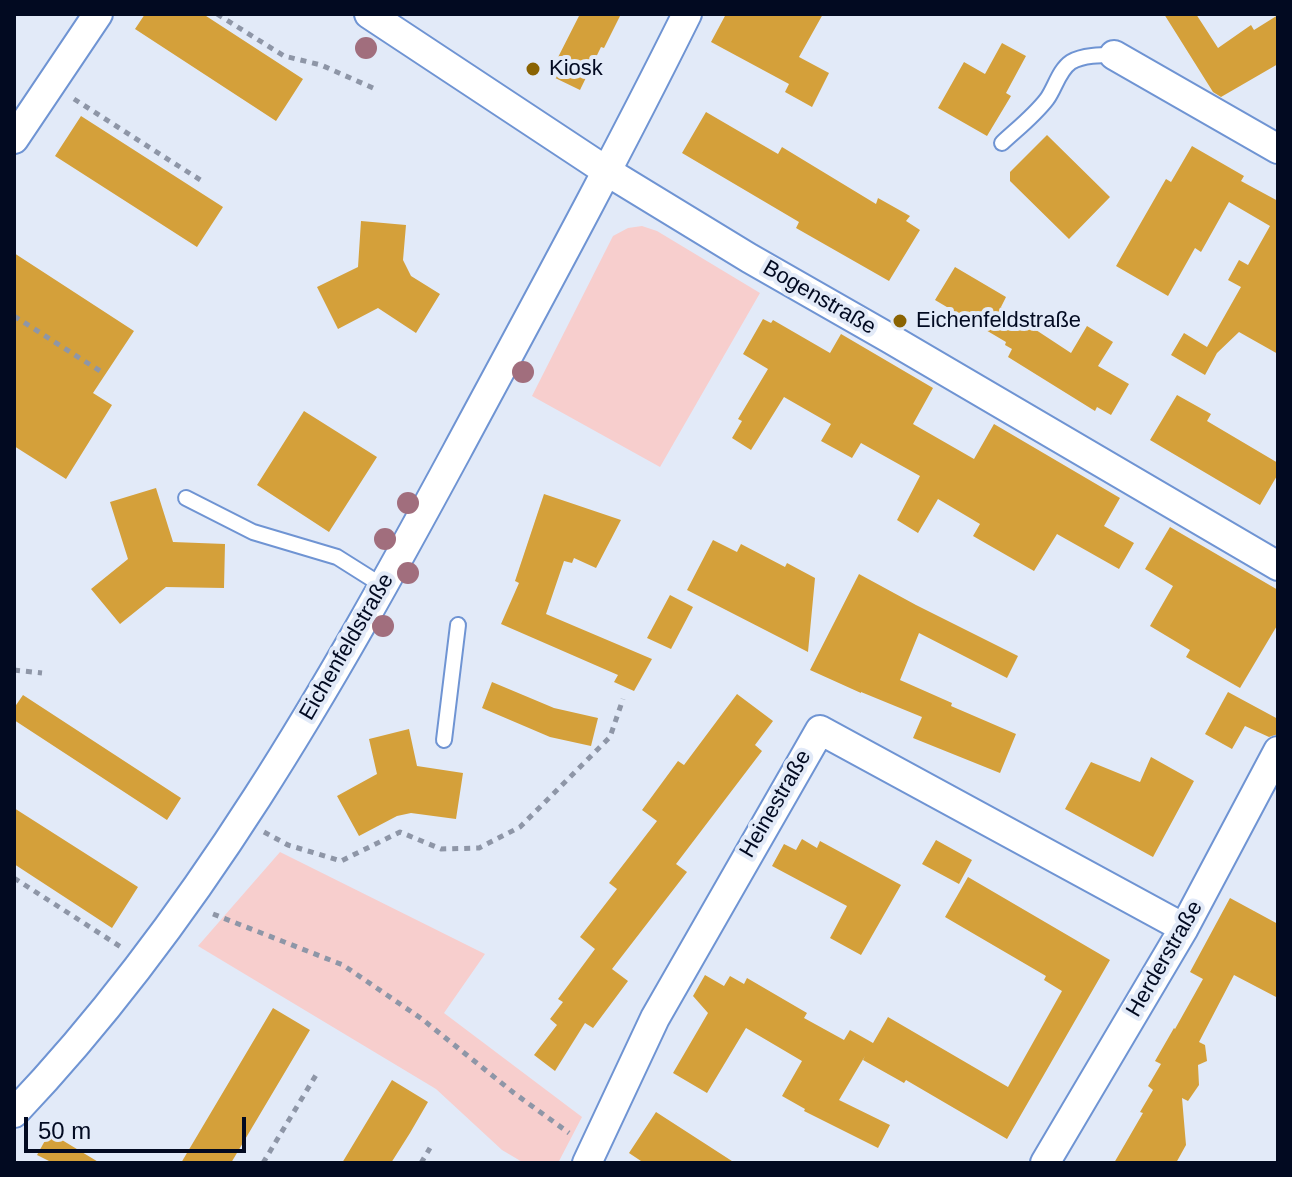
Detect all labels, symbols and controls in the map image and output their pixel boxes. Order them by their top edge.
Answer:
place label: Kiosk [549,56,603,82]
marker: Kiosk [524,60,542,78]
street label: Bogenstraße [758,255,880,341]
place label: Eichenfeldstraße [916,308,1081,334]
marker: Eichenfeldstraße [891,312,909,330]
street label: Eichenfeldstraße [294,569,400,725]
street label: Heinestraße [735,746,817,862]
street label: Herderstraße [1121,896,1209,1022]
scale bar [28,1101,250,1151]
text: 50 m [38,1117,91,1144]

